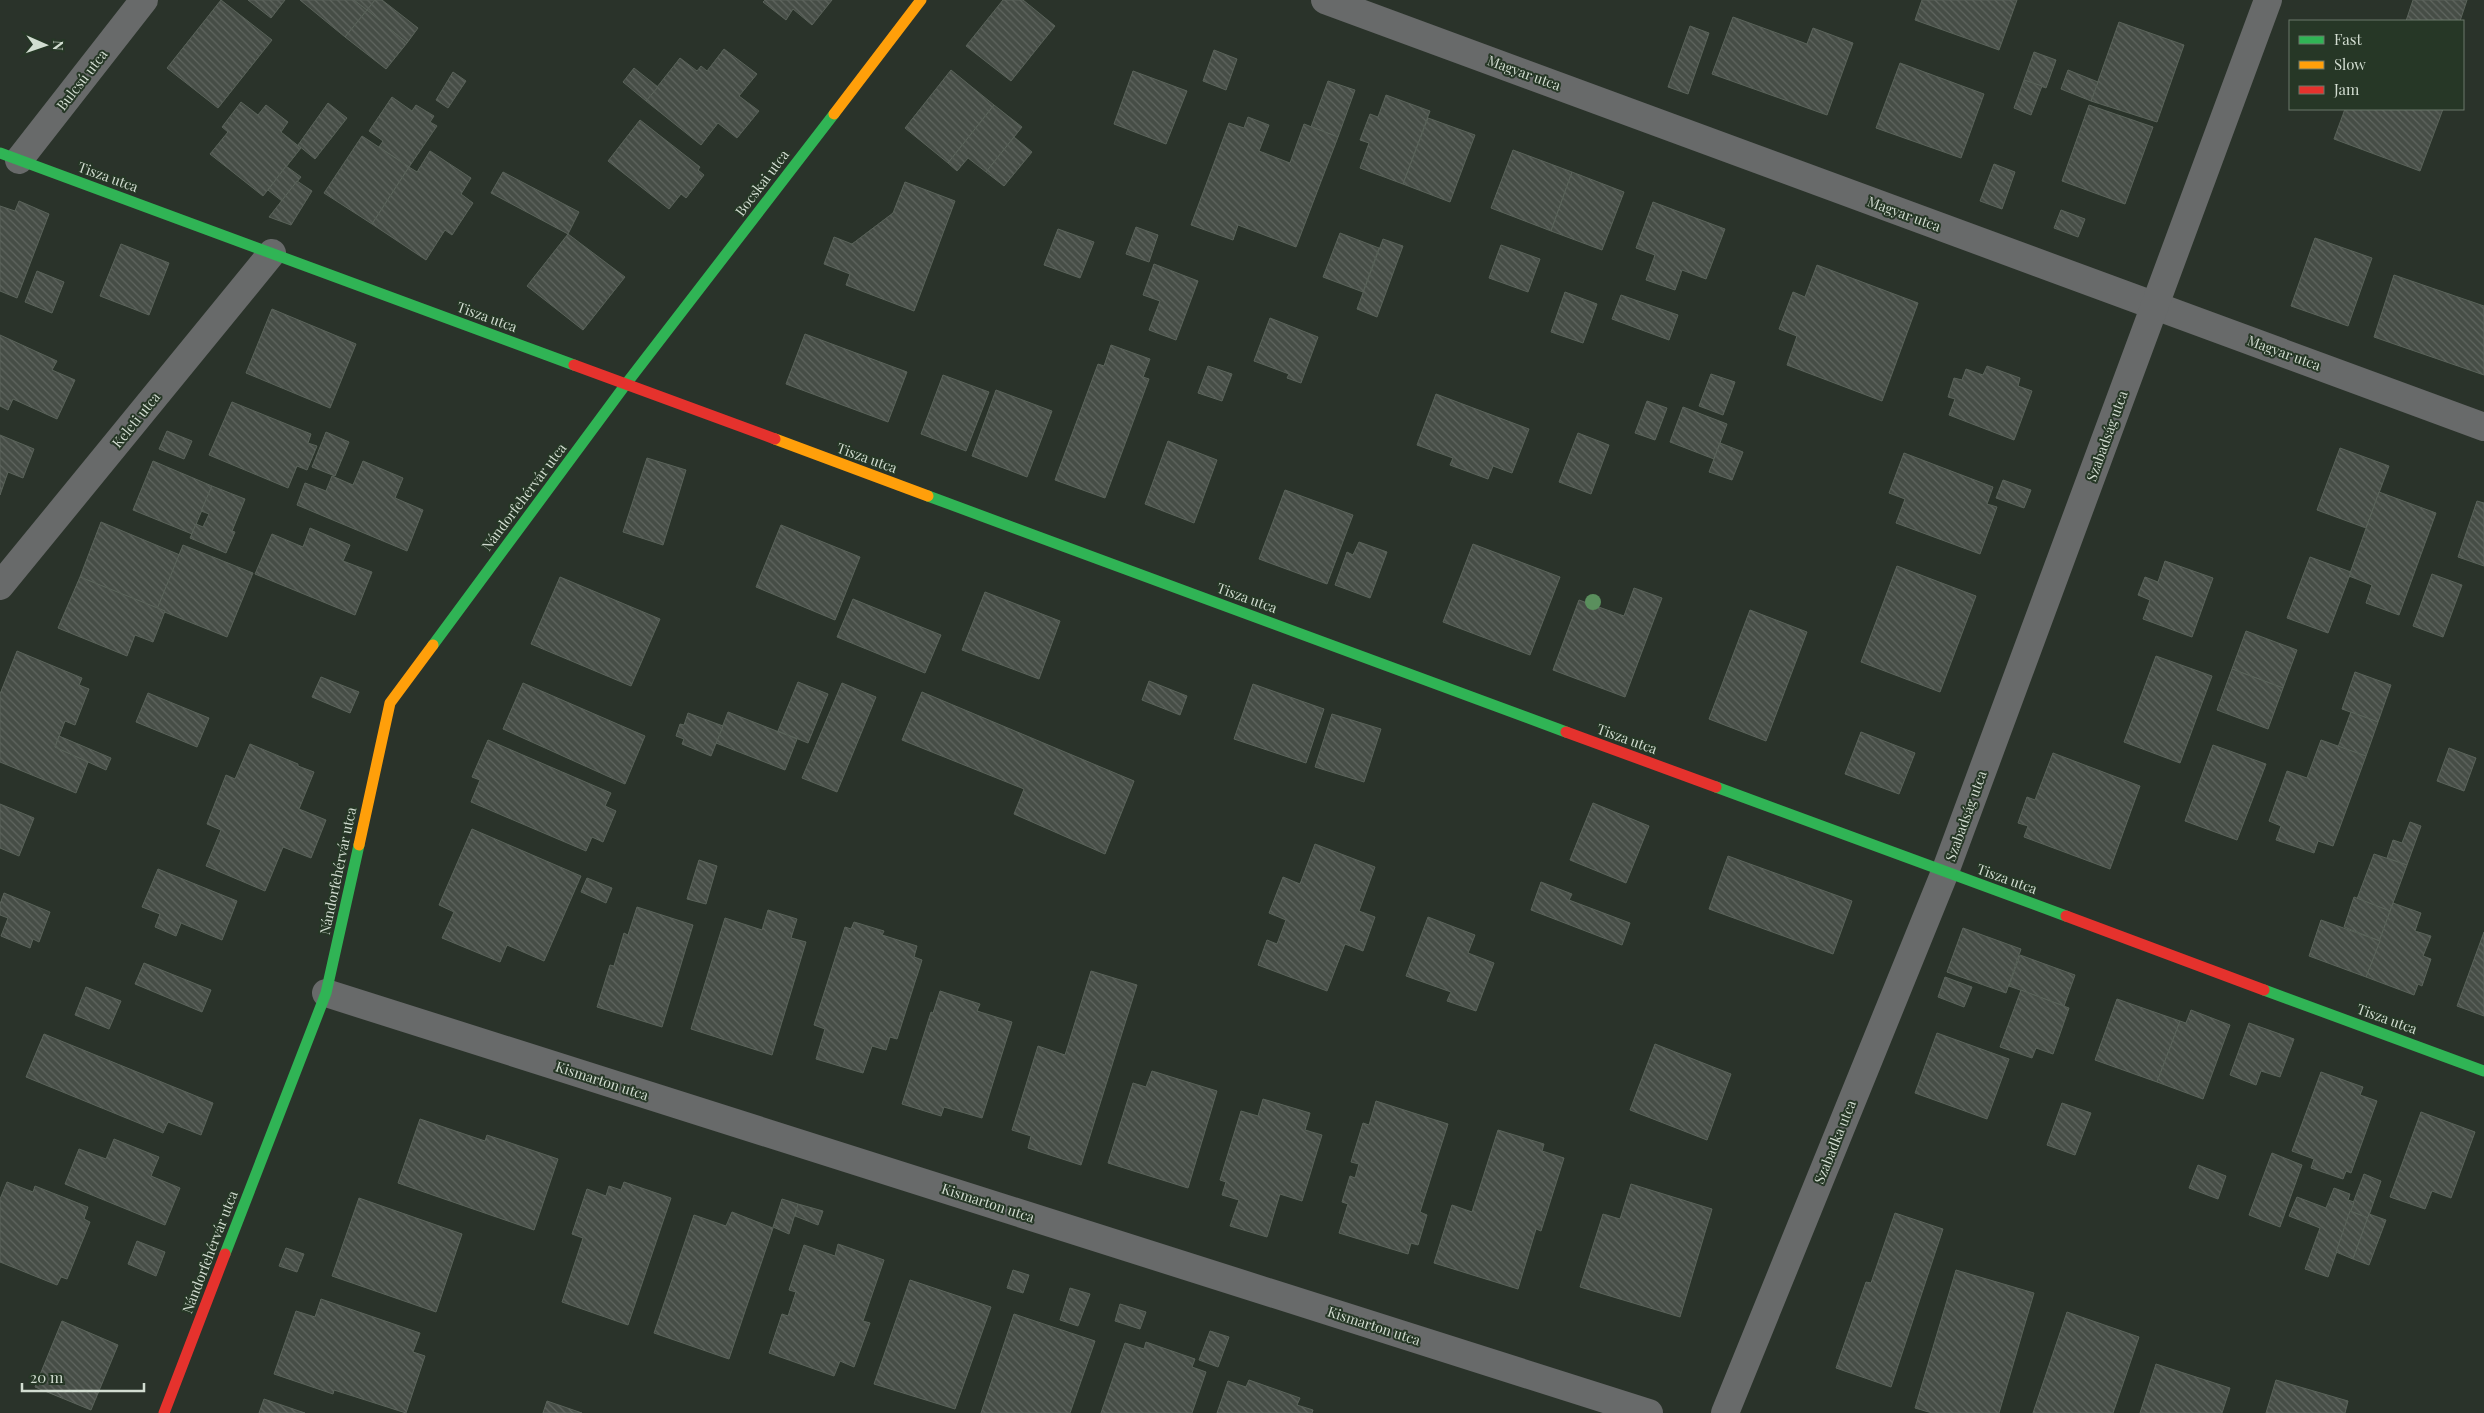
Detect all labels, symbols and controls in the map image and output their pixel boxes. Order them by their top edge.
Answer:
north arrow [20,20,70,70]
legend [2289,20,2464,110]
text: Fast [2334,29,2363,49]
text: N [49,40,68,51]
street label: Bulcsú utca [52,45,111,114]
street label: Magyar utca [1485,51,1563,95]
text: Slow [2334,54,2366,74]
text: Jam [2333,79,2360,99]
street label: Bocskai utca [730,146,793,220]
street label: Tisza utca [75,157,141,196]
street label: Magyar utca [1865,192,1943,236]
street label: Tisza utca [454,297,520,336]
street label: Magyar utca [2245,331,2323,375]
street label: Keleti utca [107,388,164,452]
street label: Szabadság utca [2081,388,2132,484]
street label: Tisza utca [834,438,900,477]
street label: Nándorfehérvár utca [477,439,570,554]
street label: Tisza utca [1214,578,1280,617]
street label: Tisza utca [1594,719,1660,758]
street label: Szabadság utca [1940,768,1991,864]
street label: Nándorfehérvár utca [315,805,360,936]
street label: Tisza utca [1974,859,2040,898]
street label: Tisza utca [2354,999,2420,1038]
street label: Kismarton utca [553,1057,651,1104]
street label: Szabadka utca [1809,1097,1860,1187]
street label: Kismarton utca [939,1179,1037,1226]
street label: Nándorfehérvár utca [177,1188,242,1316]
street label: Kismarton utca [1325,1302,1423,1349]
scale bar [22,1360,145,1392]
text: 20 m [30,1367,64,1387]

